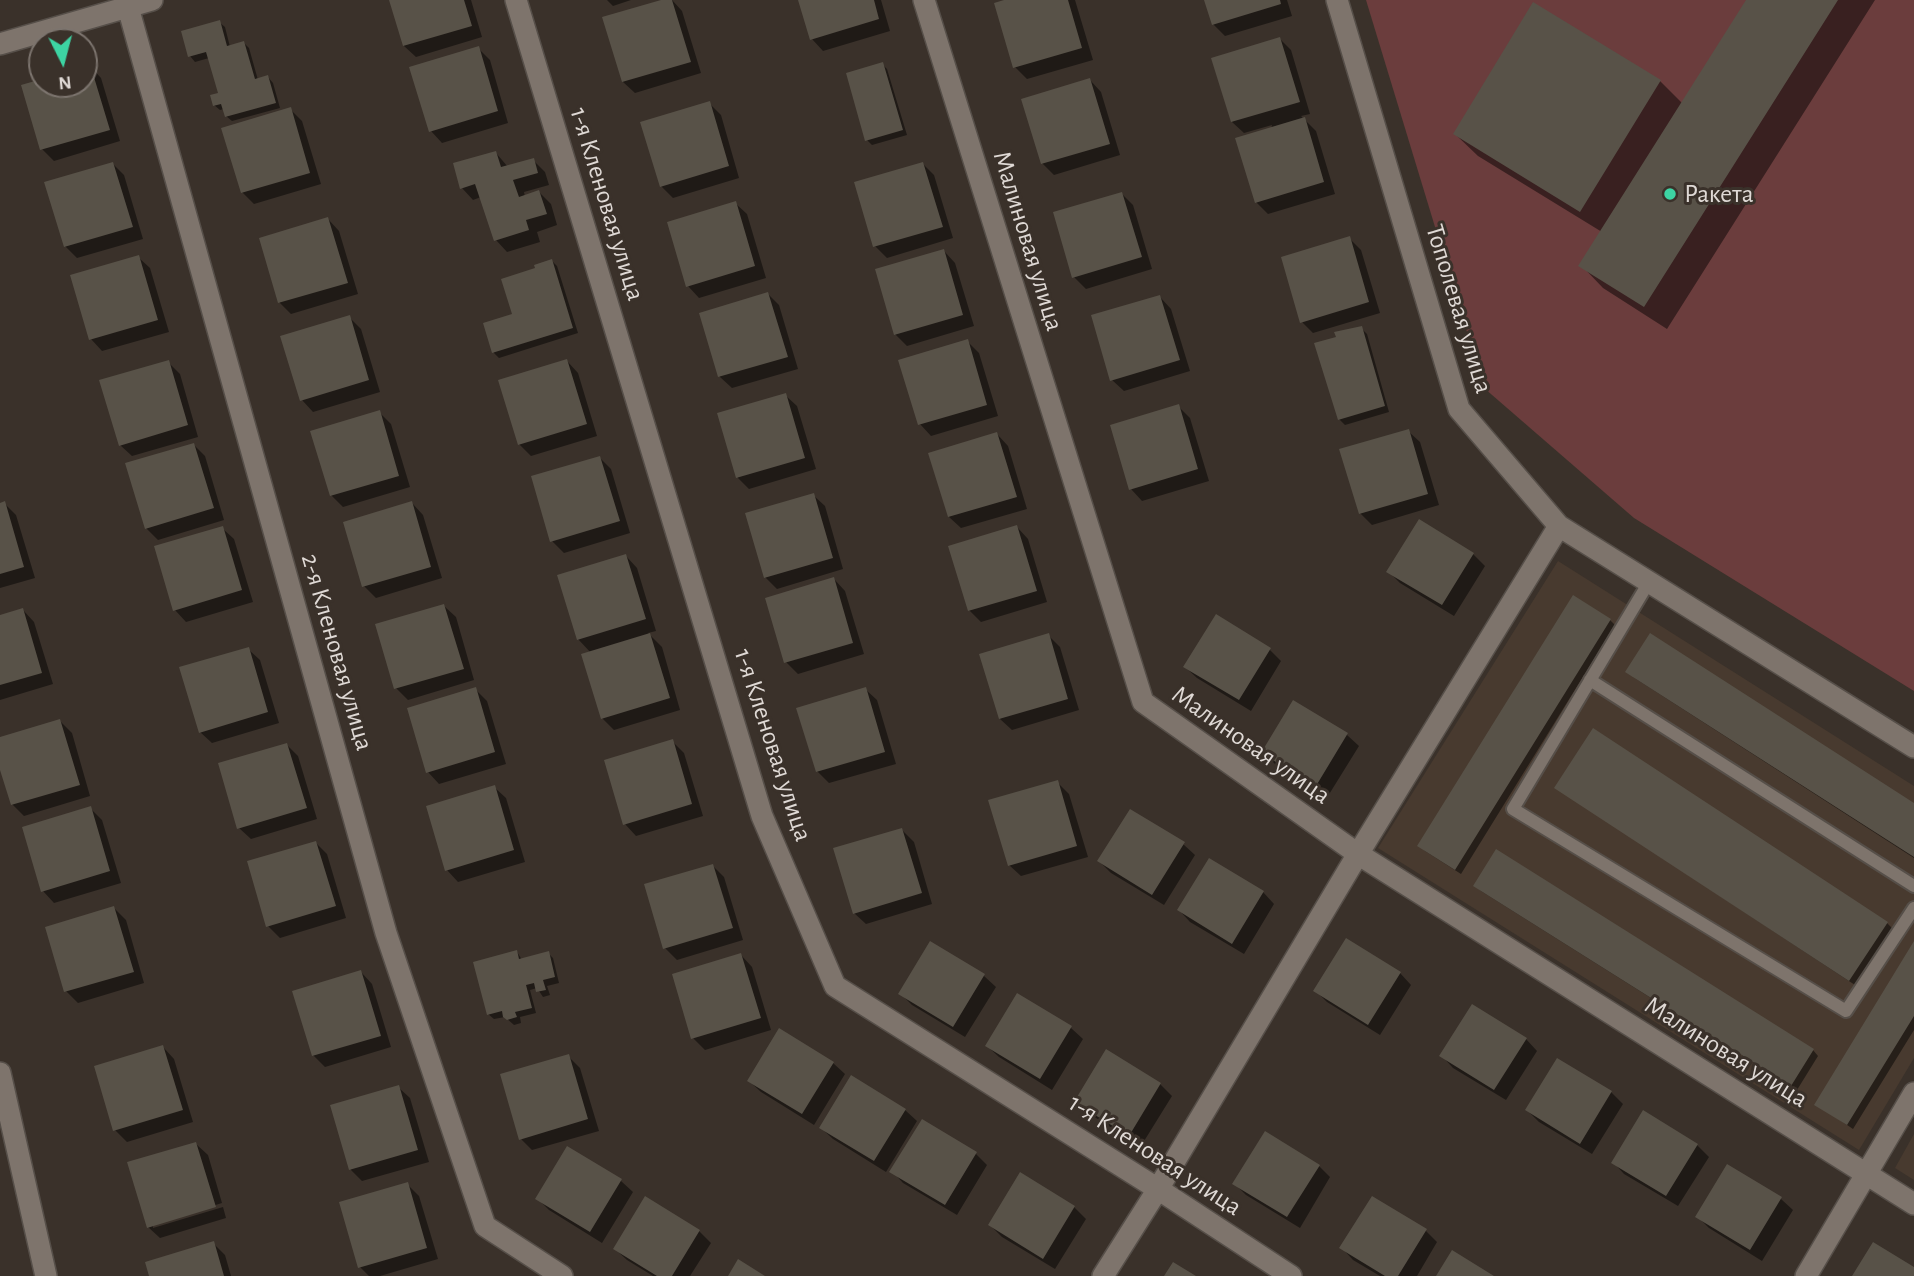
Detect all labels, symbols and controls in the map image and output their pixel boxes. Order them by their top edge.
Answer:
north arrow [28,28,98,98]
text: N [57,72,73,93]
street label: 1-я Кленовая улица [563,104,651,304]
street label: Малиновая улица [986,147,1070,335]
place label: Ракета [1684,178,1754,210]
marker: Ракета [1662,186,1678,202]
street label: Тополевая улица [1419,221,1499,397]
street label: 2-я Кленовая улица [294,550,380,754]
street label: 1-я Кленовая улица [727,645,819,845]
street label: Малиновая улица [1166,679,1336,811]
street label: Малиновая улица [1639,989,1813,1115]
street label: 1-я Кленовая улица [1062,1087,1248,1223]

